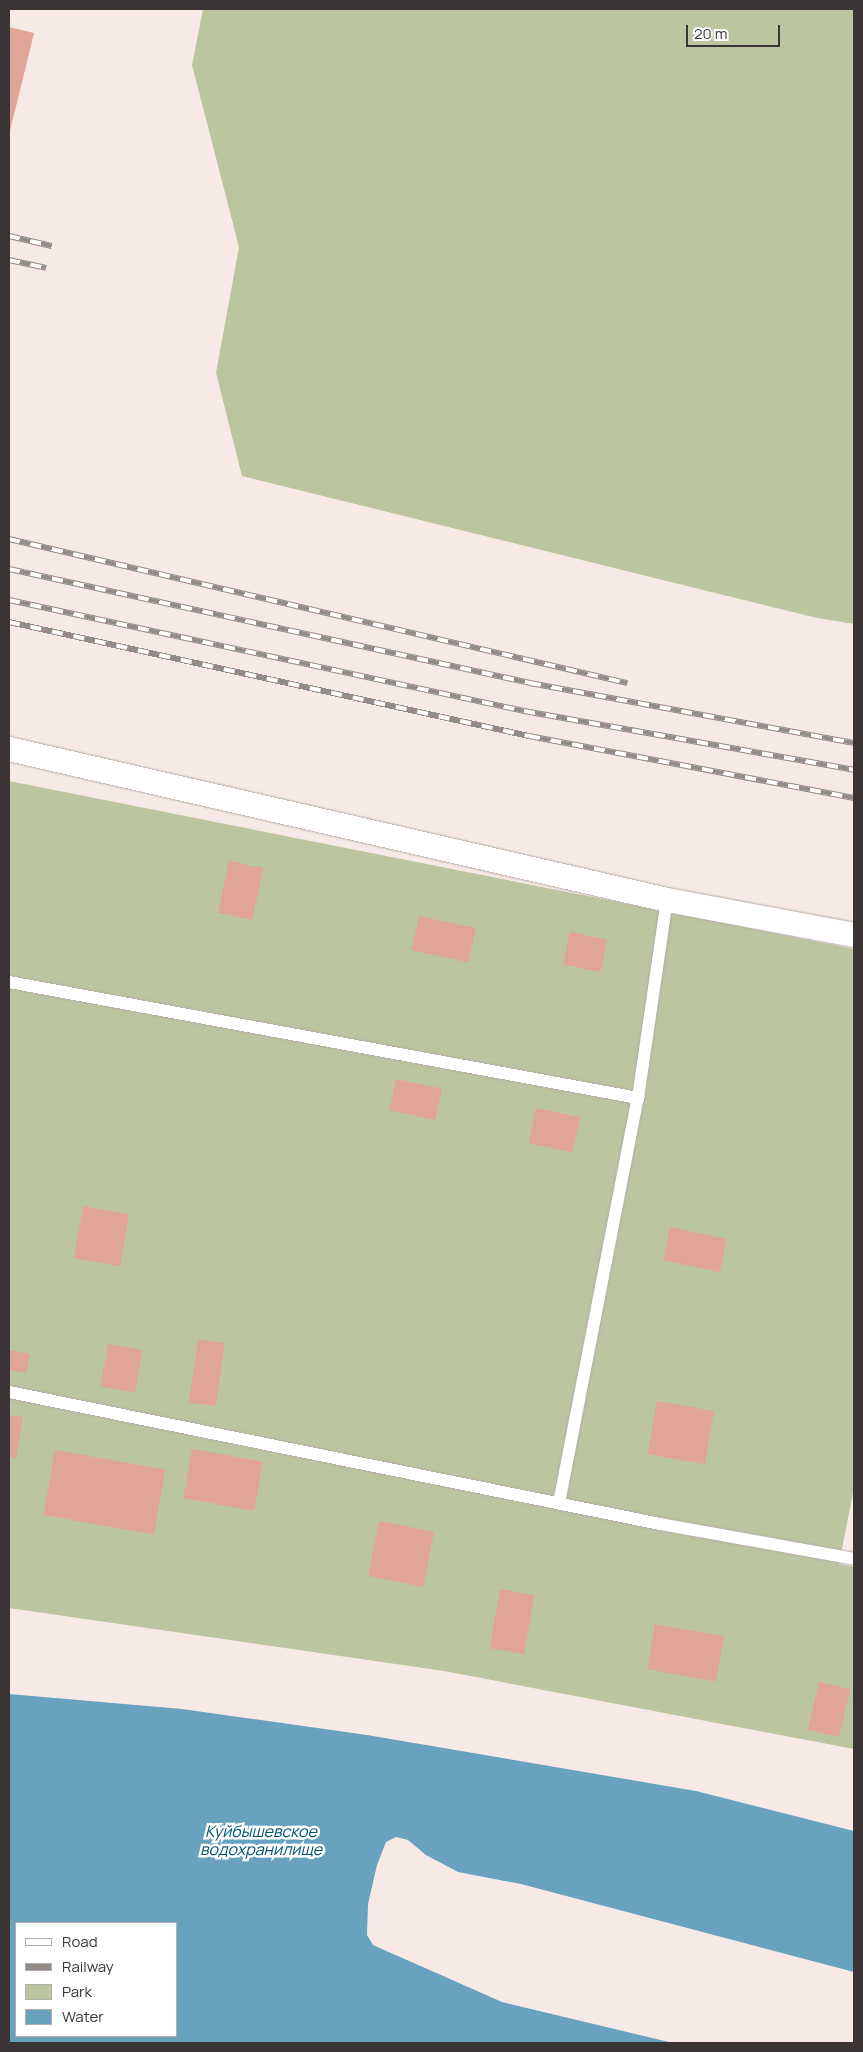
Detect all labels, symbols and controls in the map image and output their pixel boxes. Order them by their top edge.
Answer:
scale bar [688,15,782,47]
text: 20 m [694,23,727,44]
water label: Куйбышевское водохранилище [200,1821,322,1859]
legend [15,1922,178,2037]
text: Road [62,1931,98,1952]
text: Railway [62,1956,114,1977]
text: Park [62,1981,92,2002]
text: Water [62,2006,104,2027]

